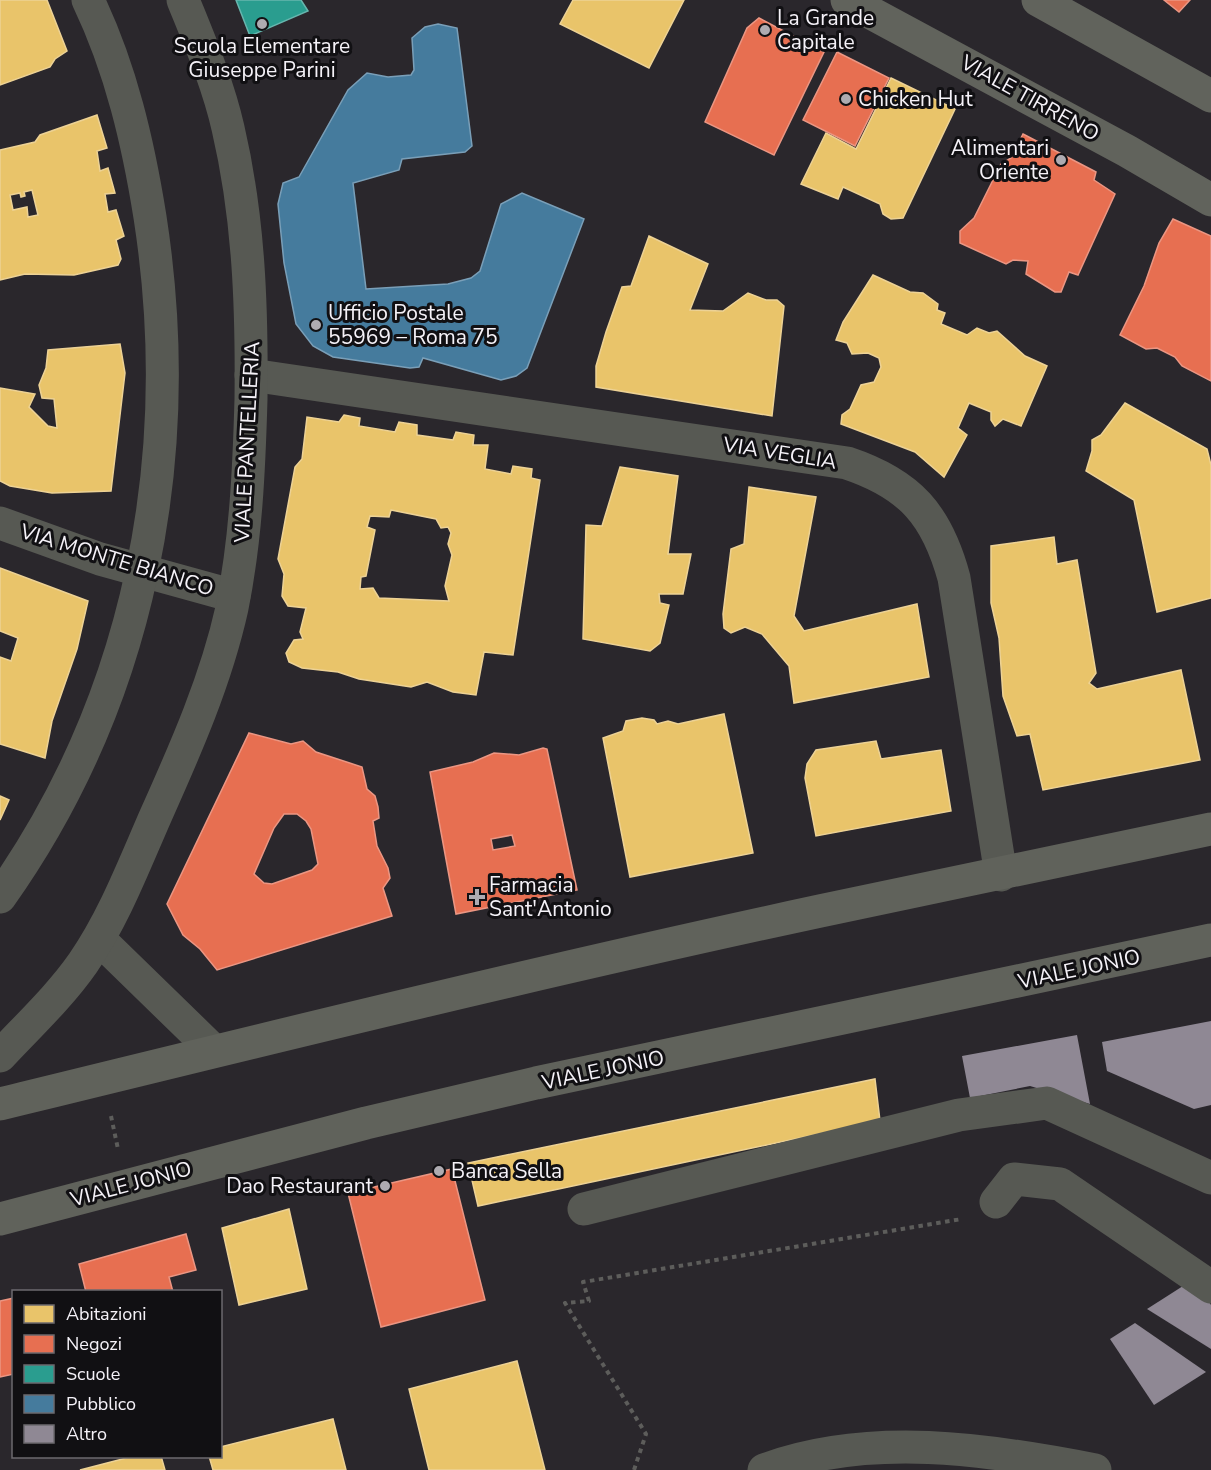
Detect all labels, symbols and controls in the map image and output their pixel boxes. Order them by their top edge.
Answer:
place label: La Grande Capitale [777,4,874,56]
marker: Scuola Elementare Giuseppe Parini [255,17,269,31]
marker: La Grande Capitale [758,23,772,37]
place label: Scuola Elementare Giuseppe Parini [174,32,350,84]
street label: VIALE TIRRENO [955,48,1104,148]
place label: Chicken Hut [858,85,973,113]
marker: Chicken Hut [839,92,853,106]
place label: Alimentari Oriente [951,134,1049,186]
marker: Alimentari Oriente [1054,153,1068,167]
place label: Ufficio Postale 55969 – Roma 75 [328,299,497,351]
marker: Ufficio Postale 55969 – Roma 75 [309,318,323,332]
street label: VIALE PANTELLERIA [228,341,266,544]
street label: VIA VEGLIA [720,430,839,476]
street label: VIA MONTE BIANCO [16,517,217,603]
place label: Farmacia Sant'Antonio [489,871,612,923]
marker: Farmacia Sant'Antonio [470,890,484,904]
street label: VIALE JONIO [1014,942,1143,996]
street label: VIALE JONIO [538,1043,667,1097]
street label: VIALE JONIO [66,1154,195,1214]
place label: Banca Sella [451,1157,562,1185]
marker: Banca Sella [432,1164,446,1178]
place label: Dao Restaurant [226,1172,374,1200]
marker: Dao Restaurant [378,1179,392,1193]
legend [12,1290,222,1458]
text: Abitazioni [66,1302,147,1326]
text: Negozi [66,1332,122,1356]
text: Scuole [66,1362,120,1386]
text: Pubblico [66,1392,136,1416]
text: Altro [66,1422,107,1446]

